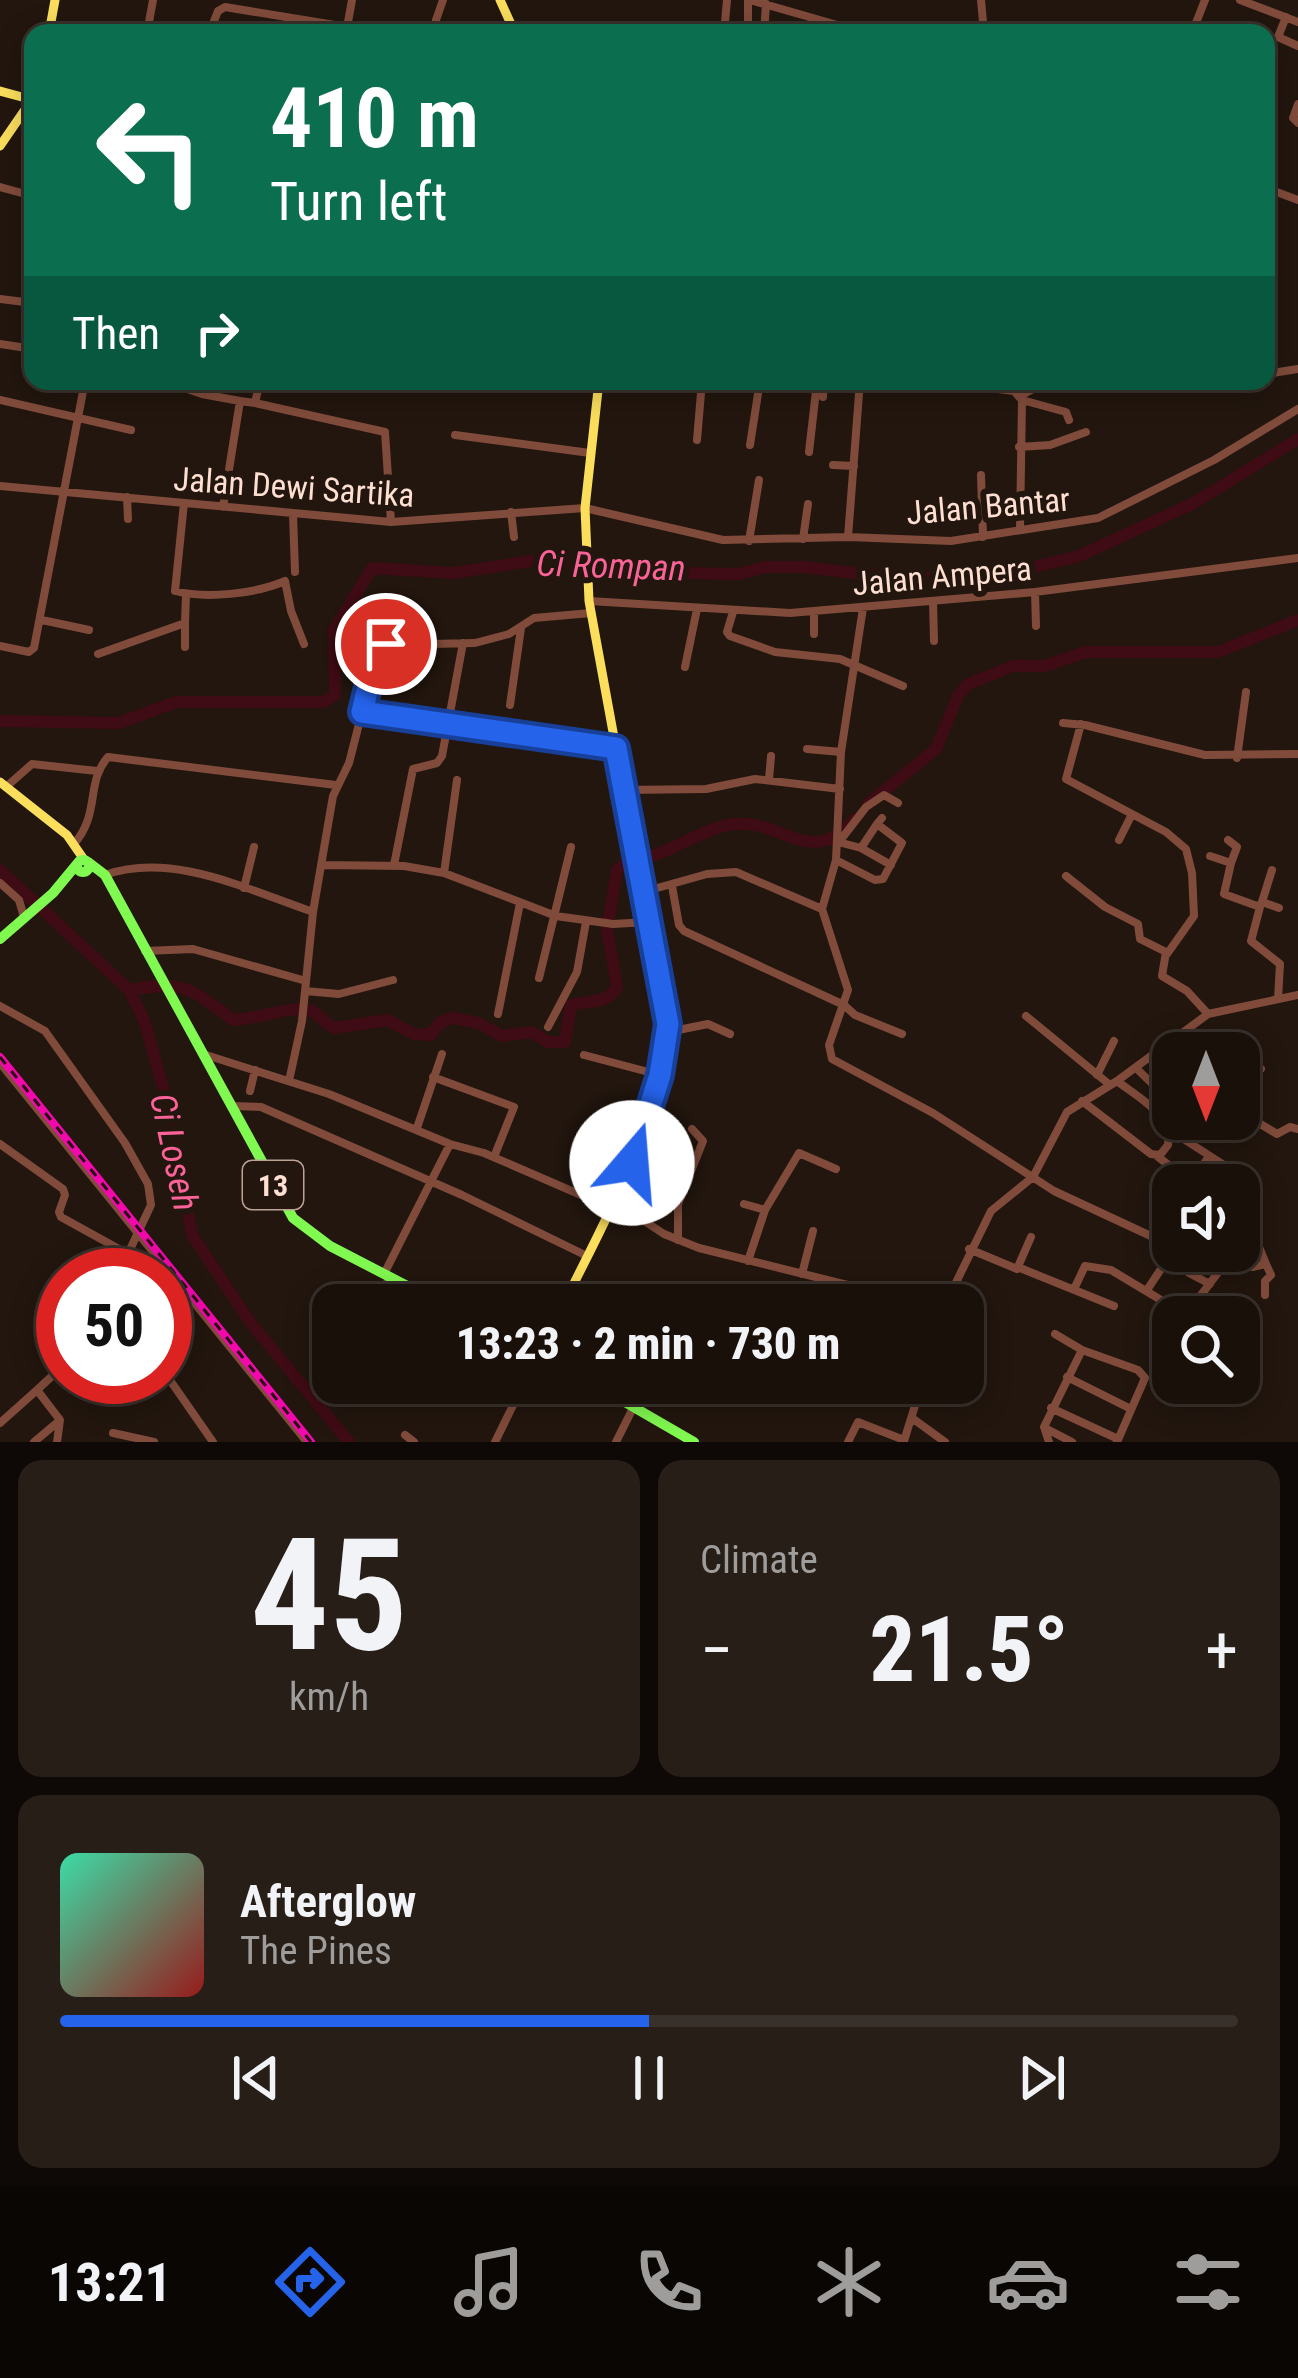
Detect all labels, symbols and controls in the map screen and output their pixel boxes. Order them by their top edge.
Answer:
text: 410 m [270,69,479,168]
icon: left [72,72,228,228]
text: Turn left [270,170,447,233]
icon: right [184,300,250,366]
text: Then [72,307,160,360]
street label: Jalan Dewi Sartika [172,459,416,515]
street label: Jalan Bantar [905,479,1071,533]
water label: Ci Rompan [536,542,686,590]
street label: Jalan Ampera [851,549,1033,603]
pin [335,593,437,695]
icon: arrive [353,611,419,677]
north arrow [1152,1032,1260,1140]
map controls [1152,1032,1260,1404]
water label: Ci Loseh [141,1089,207,1215]
position arrow [569,1100,695,1226]
road number: 13 [243,1161,303,1209]
button: sound [1152,1164,1260,1272]
speed limit sign: 50 [36,1248,192,1404]
button: search [1152,1296,1260,1404]
text: 13:23 · 2 min · 730 m [456,1317,840,1370]
text: 45 [250,1504,408,1687]
text: Climate [700,1537,818,1583]
text: 21.5° [869,1598,1069,1703]
text: − [700,1612,733,1689]
text: + [1205,1612,1238,1689]
text: km/h [289,1674,369,1720]
text: Afterglow [240,1875,416,1928]
text: The Pines [240,1928,392,1974]
icon: previous [223,2045,289,2111]
icon: pause [616,2045,682,2111]
icon: next [1009,2045,1075,2111]
icon: directions [268,2240,352,2324]
icon: music [447,2240,531,2324]
icon: phone [627,2240,711,2324]
icon: climate [807,2240,891,2324]
icon: car [986,2240,1070,2324]
icon: filters [1166,2240,1250,2324]
text: 13:21 [48,2251,172,2314]

